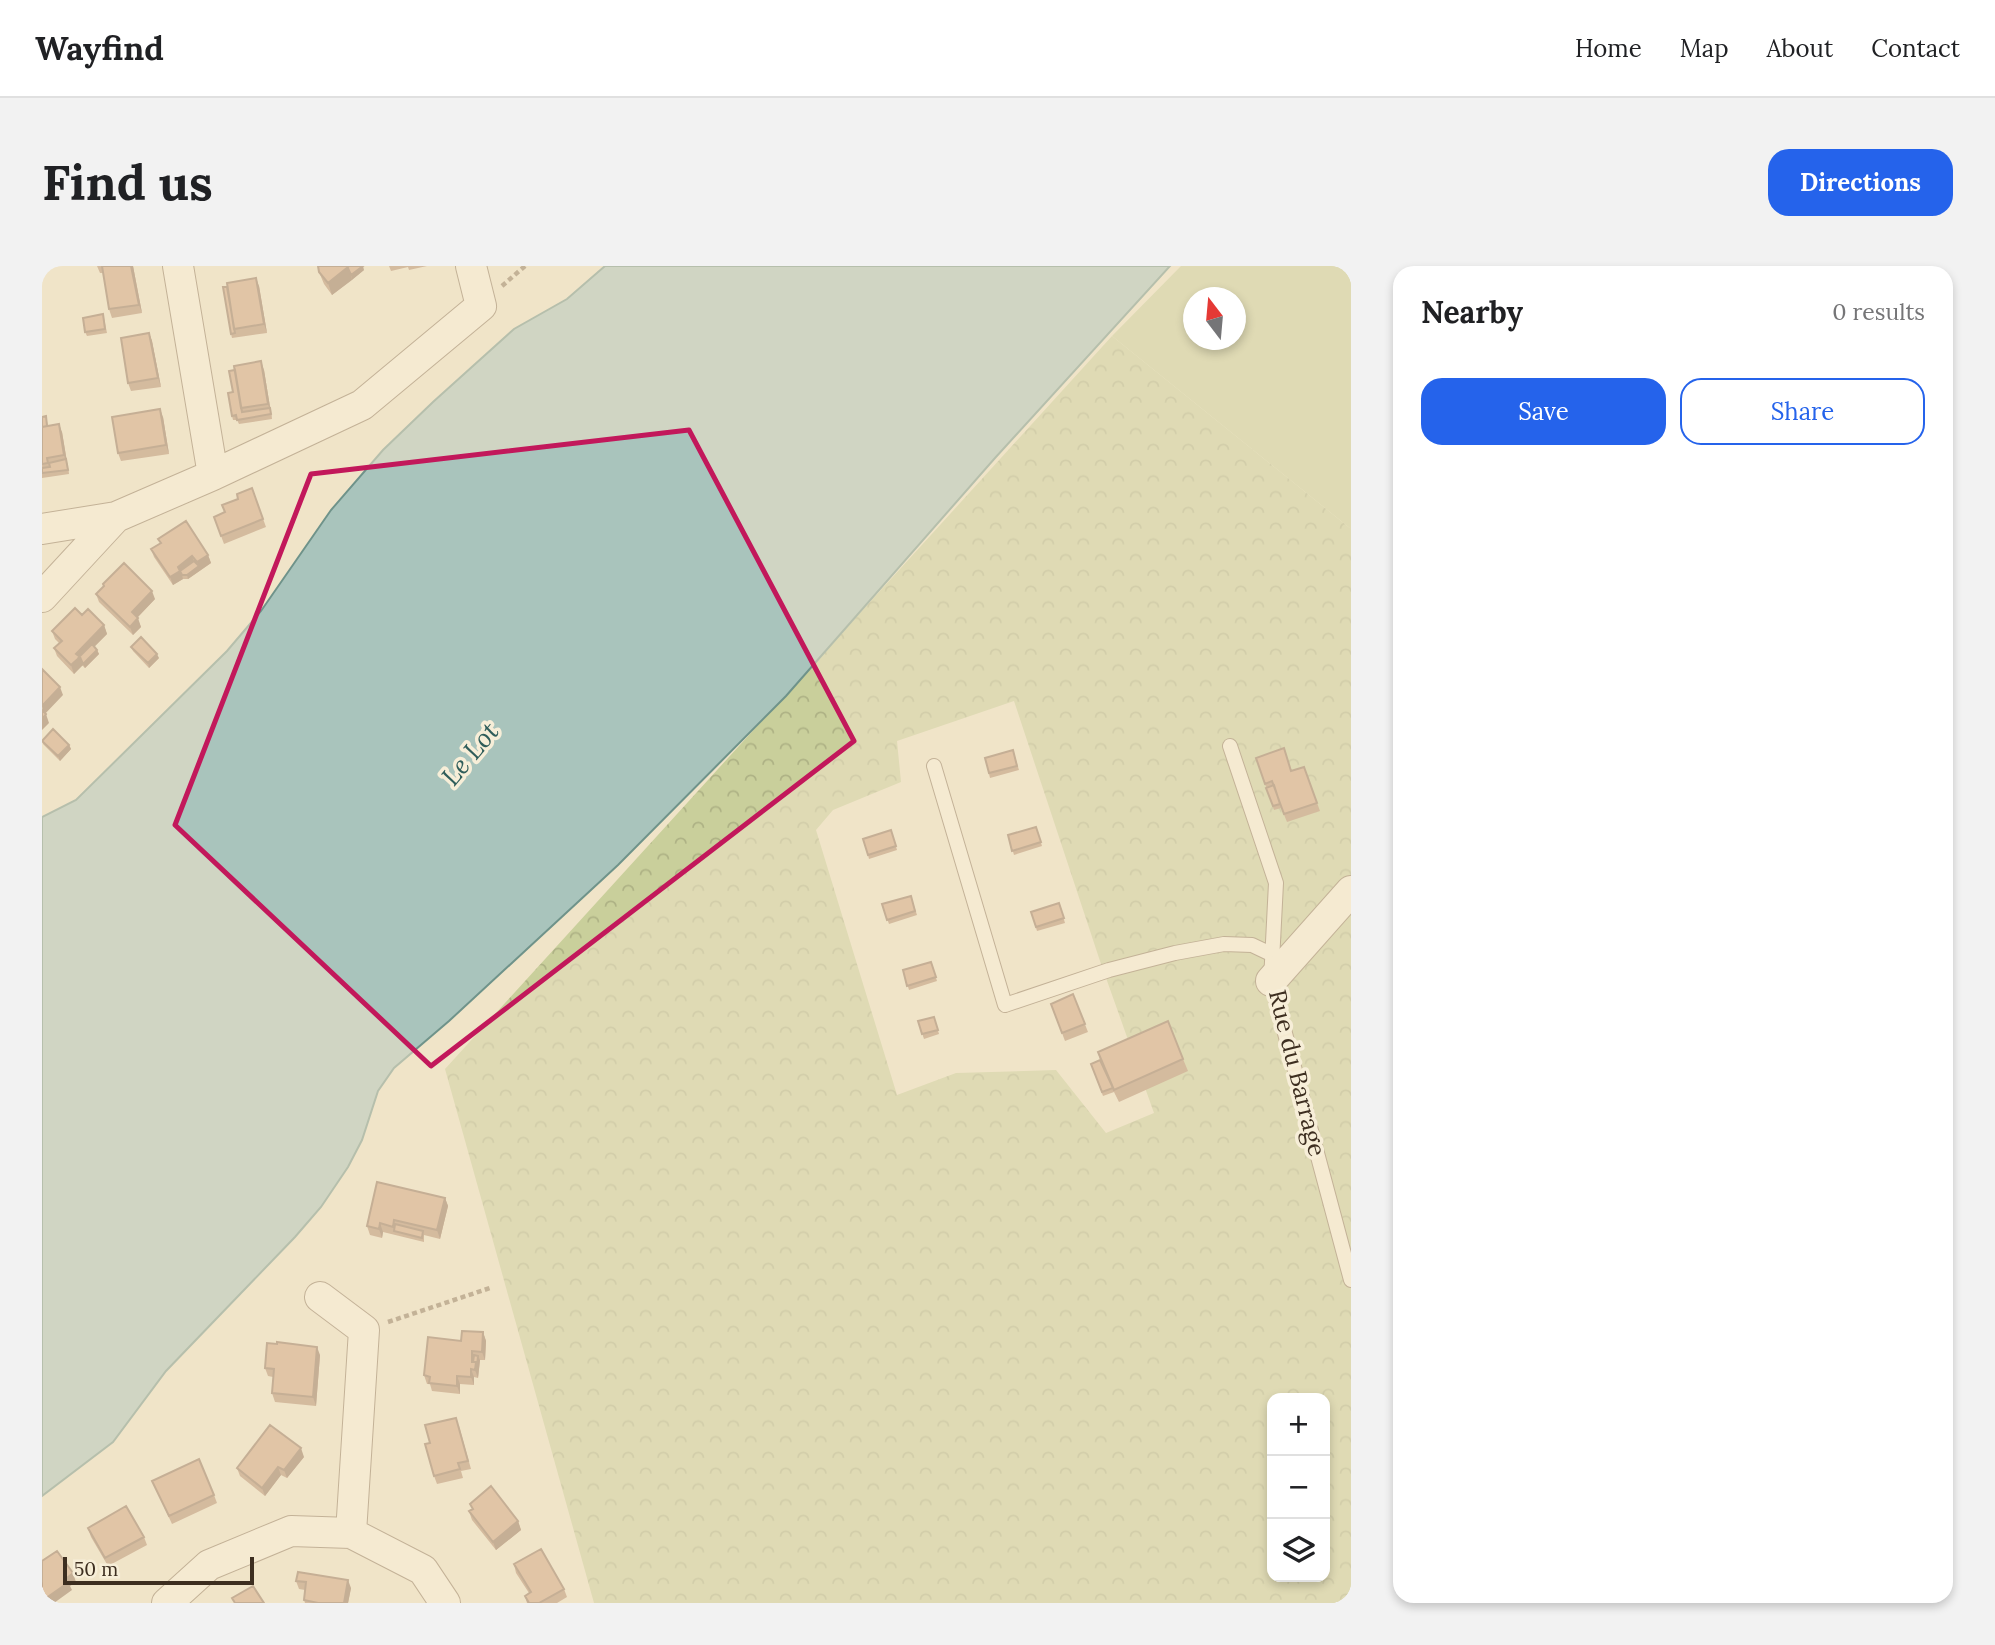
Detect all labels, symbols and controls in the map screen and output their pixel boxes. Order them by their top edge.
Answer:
text: Wayfind [35,27,164,69]
text: Home [1575,33,1642,64]
text: Map [1680,33,1729,64]
text: About [1767,33,1833,64]
text: Contact [1871,33,1960,64]
button: Directions [1768,149,1953,216]
text: Find us [42,151,213,213]
north arrow [1183,287,1246,350]
text: Nearby [1421,293,1523,331]
text: 0 results [1832,297,1925,326]
button: Save [1421,378,1666,445]
button: Share [1680,378,1925,445]
water label: Le Lot [434,715,506,792]
street label: Rue du Barrage [1262,987,1333,1159]
map controls [1267,1393,1330,1582]
button: + [1267,1393,1330,1456]
button: − [1267,1456,1330,1519]
button: layers [1267,1519,1330,1582]
scale bar [63,1554,254,1586]
text: 50 m [74,1557,118,1581]

